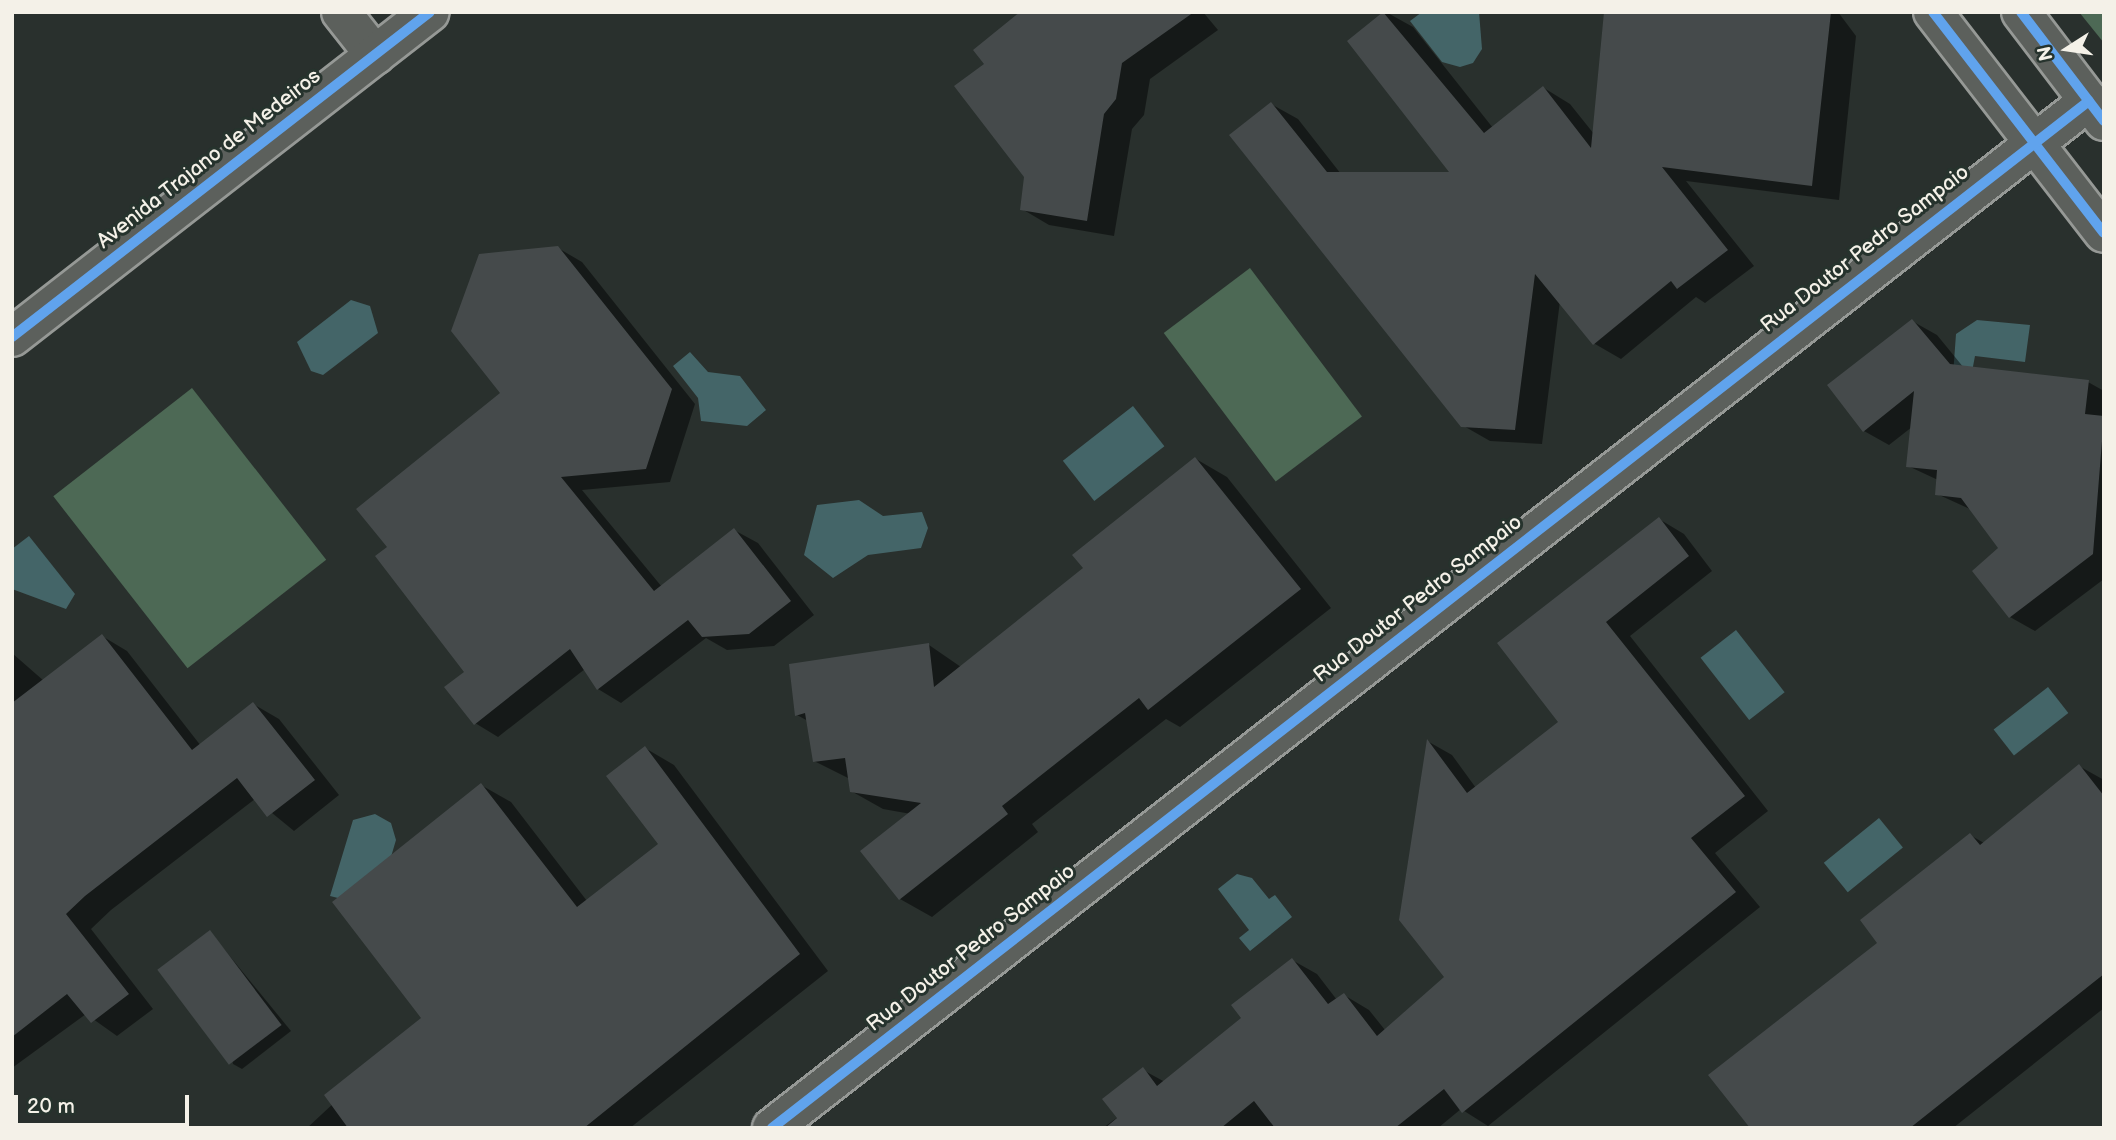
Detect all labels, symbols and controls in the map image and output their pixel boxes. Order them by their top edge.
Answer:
north arrow [2032,14,2102,84]
text: N [2033,44,2059,63]
street label: Avenida Trajano de Medeiros [92,64,326,254]
street label: Rua Doutor Pedro Sampaio [1756,160,1974,338]
street label: Rua Doutor Pedro Sampaio [1309,510,1527,688]
street label: Rua Doutor Pedro Sampaio [862,859,1080,1037]
scale bar [18,1080,192,1124]
text: 20 m [27,1094,75,1119]

